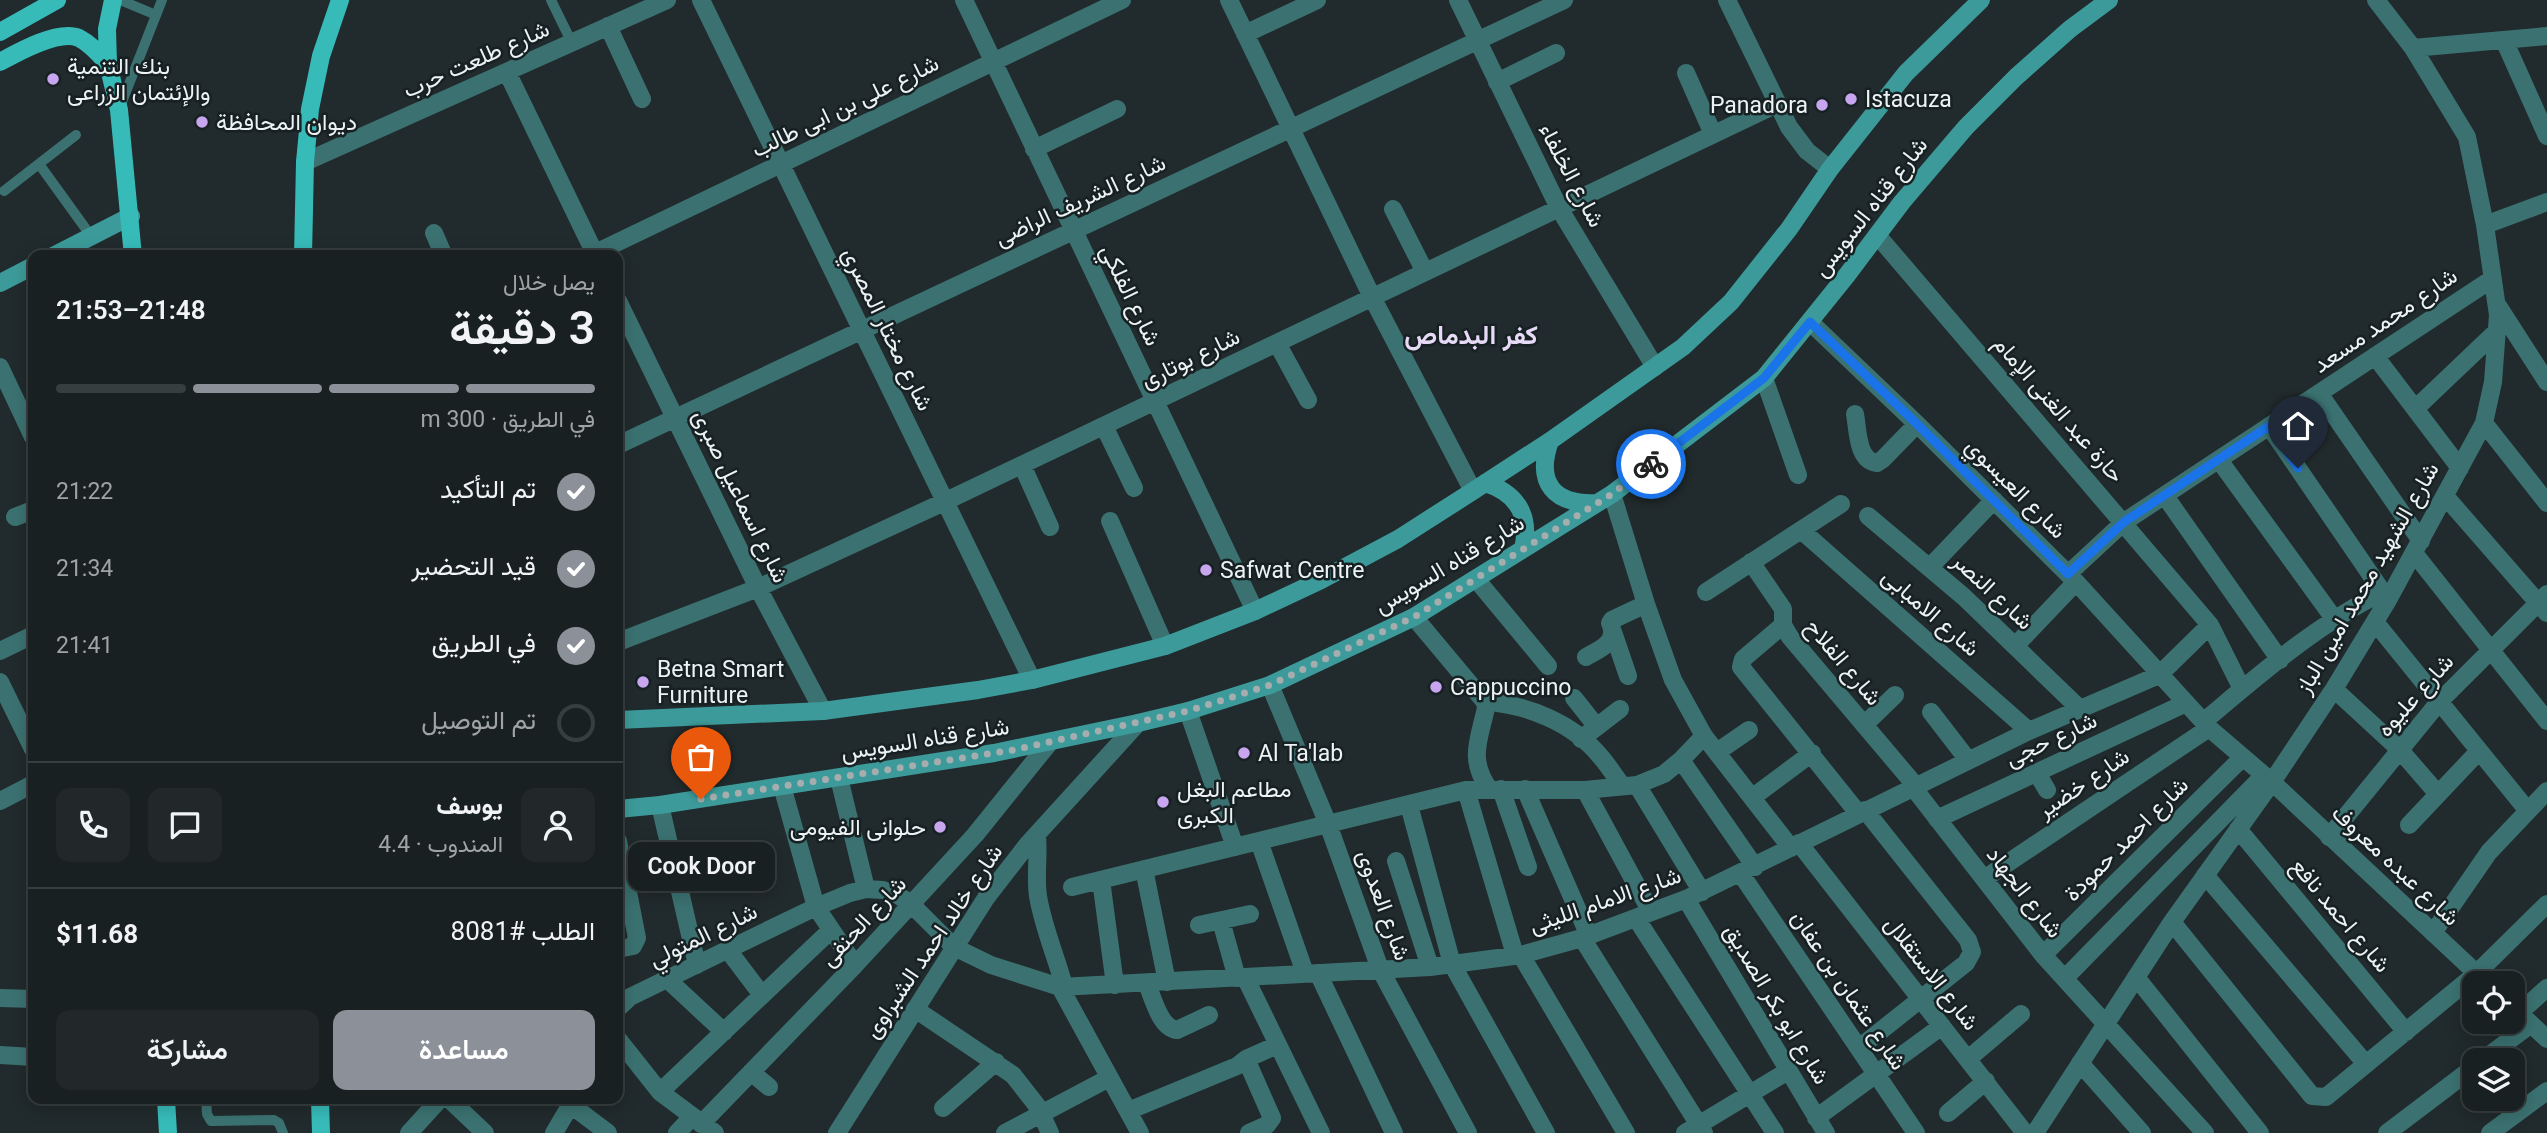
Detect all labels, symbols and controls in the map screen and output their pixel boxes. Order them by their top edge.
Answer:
street label: شارع طلعت حرب [399,15,554,106]
street label: شارع على بن ابى طالب [747,49,944,165]
place label: بنك التنمية والإئتمان الزراعى [67,53,210,107]
marker: بنك التنمية والإئتمان الزراعى [45,71,61,87]
place label: Istacuza [1865,86,1952,113]
marker: Istacuza [1843,91,1859,107]
place label: Panadora [1710,92,1808,119]
marker: Panadora [1814,97,1830,113]
place label: ديوان المحافظة [216,109,357,137]
marker: ديوان المحافظة [194,114,210,130]
street label: شارع الخلفاء [1531,119,1610,233]
street label: شارع قناه السويس [1807,132,1935,284]
street label: شارع الشريف الراضى [991,149,1171,254]
street label: شارع الفلكي [1090,240,1167,352]
street label: شارع مختار المصري [832,243,939,417]
street label: شارع محمد مسعد [2308,262,2464,380]
text: يصل خلال [503,269,595,296]
text: 21:48–21:53 [56,295,206,325]
text: 3 دقيقة [449,301,595,355]
district label: كفر البدماص [1404,320,1538,351]
street label: شارع بوتارى [1136,323,1245,396]
street label: حارة عبد الغنى الإمام [1987,330,2130,489]
pin [2268,396,2328,468]
street label: شارع اسماعيل صبرى [685,405,794,588]
text: في الطريق · 300 m [421,406,595,433]
icon: home [2279,407,2317,445]
courier [1616,429,1686,499]
street label: شارع العيسوي [1956,432,2072,548]
icon: bike [1632,445,1670,483]
street label: شارع الشهيد محمد امين الباز [2289,458,2447,701]
icon: check [557,473,595,511]
text: تم التأكيد [440,474,536,504]
text: 21:22 [56,478,113,505]
street label: شارع قناه السويس [1369,509,1530,621]
street label: شارع النصر [1945,547,2039,637]
icon: check [557,550,595,588]
text: قيد التحضير [411,551,536,581]
text: 21:34 [56,555,113,582]
place label: Safwat Centre [1220,557,1364,584]
marker: Safwat Centre [1198,562,1214,578]
street label: شارع الامبابى [1875,563,1985,664]
street label: شارع الفلاح [1798,614,1888,712]
icon: check [557,627,595,665]
text: في الطريق [432,628,536,658]
text: 21:41 [56,632,113,659]
street label: شارع عليوه [2371,648,2461,744]
place label: Betna Smart Furniture [657,656,784,709]
marker: Betna Smart Furniture [635,674,651,690]
place label: Cappuccino [1450,674,1571,701]
marker: Cappuccino [1428,679,1444,695]
text: تم التوصيل [421,705,536,735]
street label: شارع حجى [2001,707,2102,774]
street label: شارع قناه السويس [839,713,1011,768]
pin [671,727,731,799]
icon: bag [682,738,720,776]
place label: Al Ta'lab [1258,740,1343,767]
street label: شارع خضير [2031,743,2136,826]
marker: Al Ta'lab [1236,745,1252,761]
street label: شارع احمد حمودة [2059,772,2195,908]
place label: مطاعم البغل الكبرى [1177,776,1292,830]
button: phone [56,788,130,862]
button: chat [148,788,222,862]
button: person [521,788,595,862]
text: يوسف [436,790,503,820]
marker: مطاعم البغل الكبرى [1155,794,1171,810]
street label: شارع عبده معروف [2325,799,2465,933]
place label: حلوانى الفيومى [790,814,926,842]
marker: حلوانى الفيومى [932,819,948,835]
text: المندوب · 4.4 [378,831,503,858]
street label: شارع خالد احمد الشبراوى [858,839,1010,1045]
callout: Cook Door [628,841,774,890]
street label: شارع الجهاد [1979,841,2069,944]
street label: شارع العدوى [1349,846,1416,965]
text: Cook Door [647,853,756,880]
street label: شارع احمد نافع [2284,853,2396,979]
street label: شارع الامام الليثى [1526,862,1685,941]
street label: شارع الحنفى [815,871,913,974]
street label: شارع المتولي [645,898,764,978]
street label: شارع عثمان بن عفان [1784,905,1912,1076]
street label: شارع الاستقلال [1877,911,1985,1037]
text: الطلب #8081 [451,916,595,946]
text: $11.68 [56,919,138,949]
street label: شارع ابو بكر الصديق [1716,919,1835,1090]
map controls [2462,971,2525,1111]
button: locate [2462,971,2525,1034]
button: مشاركة [56,1010,319,1090]
button: مساعدة [333,1010,595,1090]
button: layers [2462,1048,2525,1111]

